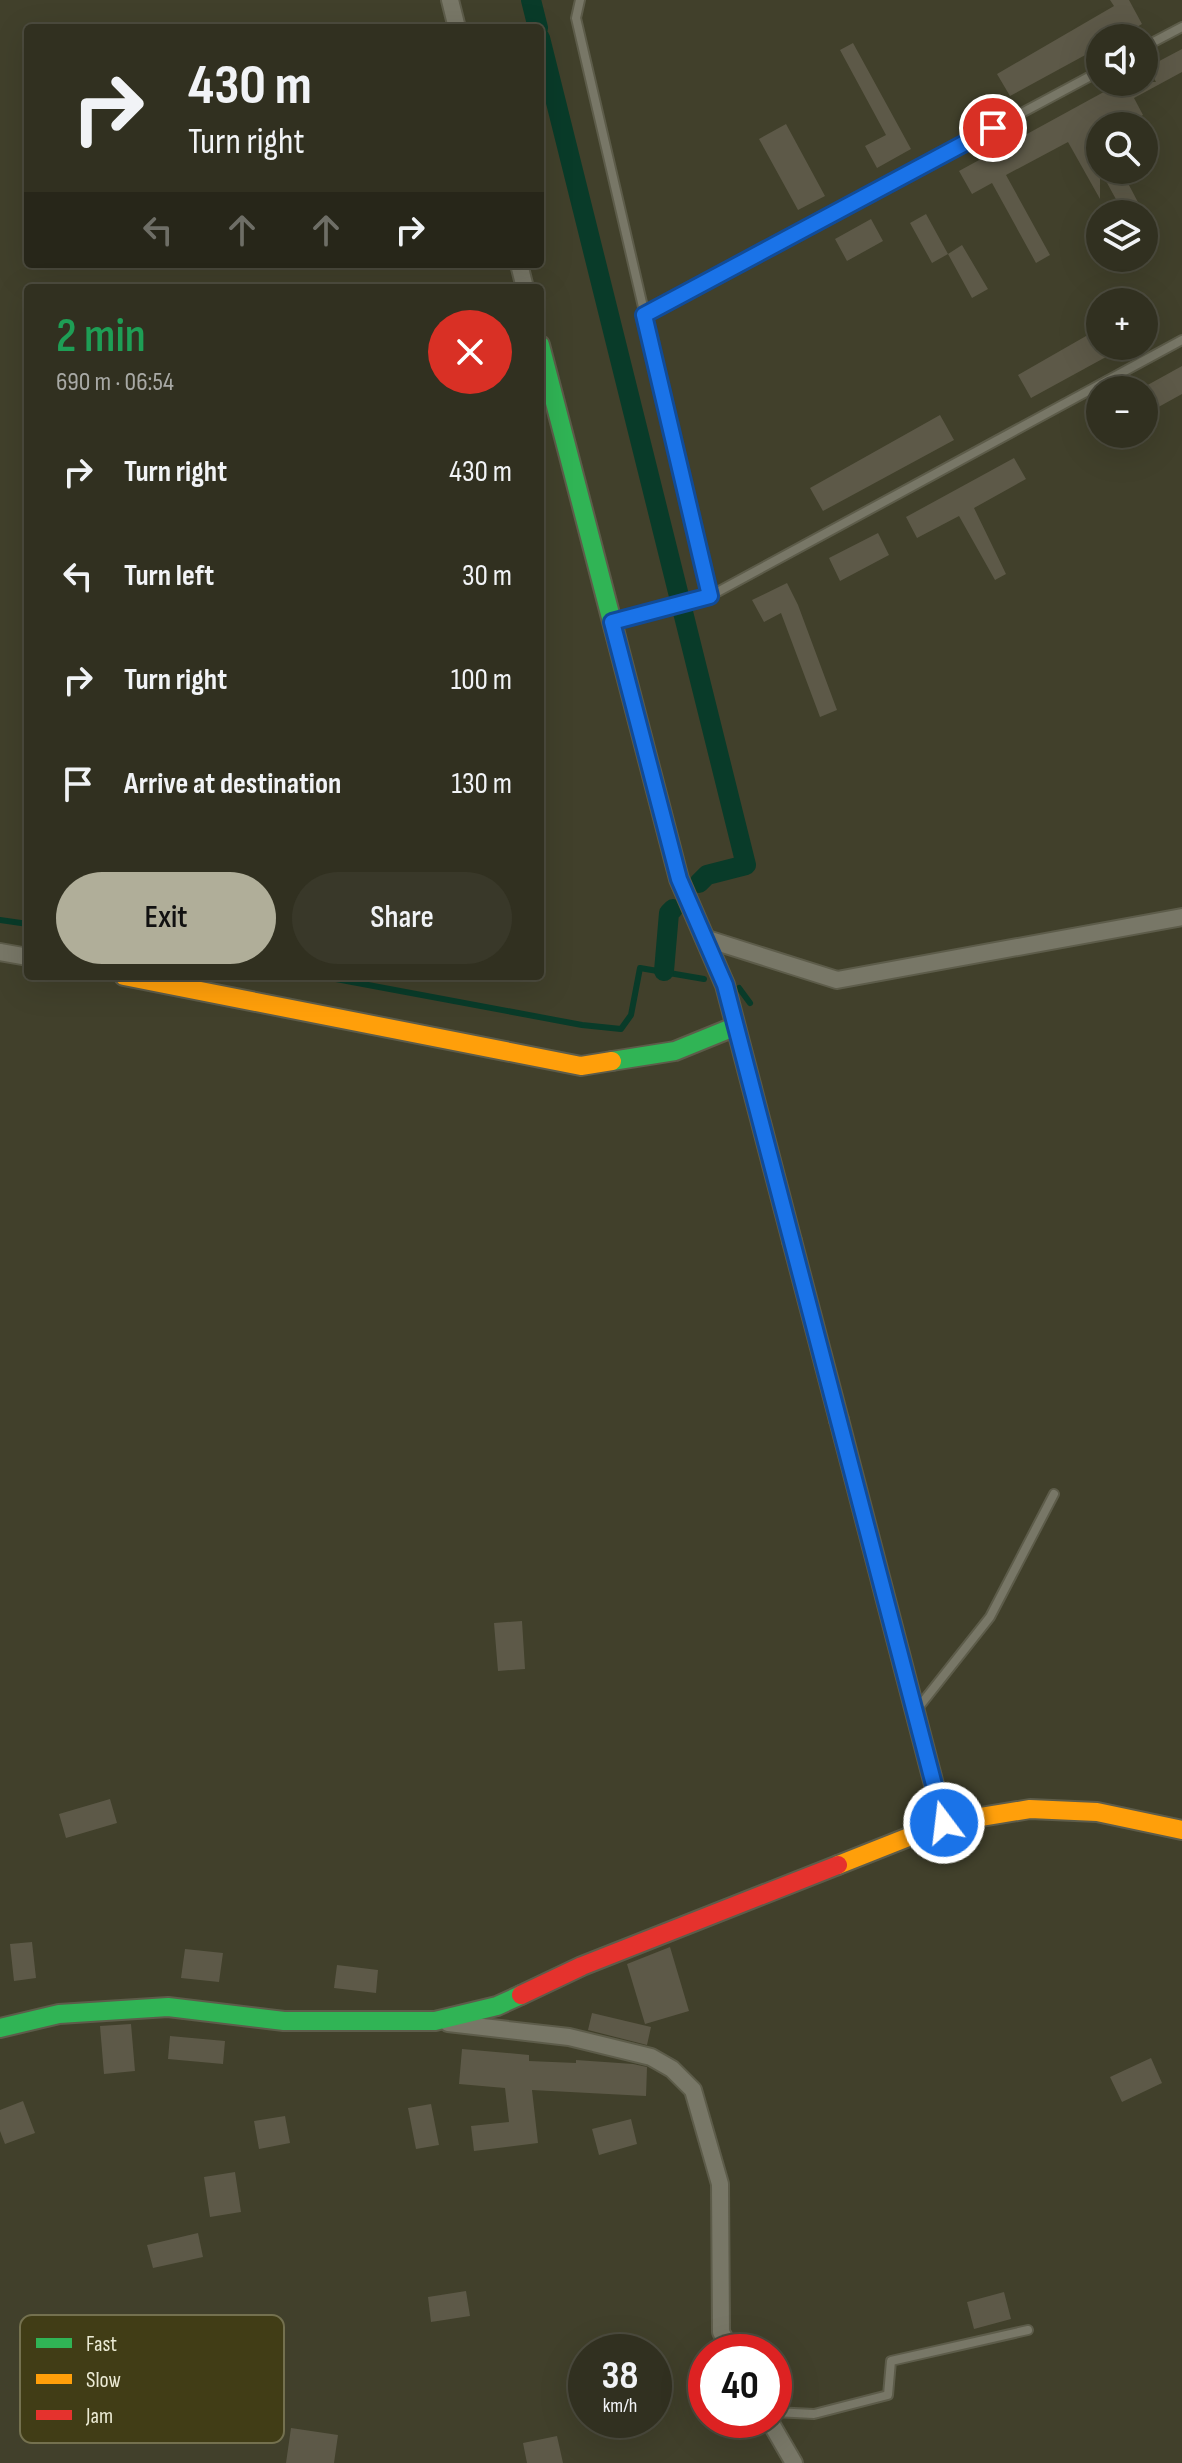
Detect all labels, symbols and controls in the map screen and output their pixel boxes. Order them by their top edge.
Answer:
map controls [1086,24,1158,448]
button: sound [1086,24,1158,96]
text: 430 m [188,53,312,120]
icon: right [56,56,160,160]
pin [959,94,1027,162]
icon: arrive [971,106,1015,150]
button: search [1086,112,1158,184]
text: Turn right [188,121,305,164]
button: layers [1086,200,1158,272]
icon: left [136,208,180,252]
icon: ahead [220,208,264,252]
icon: ahead [304,208,348,252]
icon: right [388,208,432,252]
button: + [1086,288,1158,360]
text: 2 min [56,308,146,365]
button: close [428,310,512,394]
text: 690 m · 06:54 [56,367,174,398]
button: − [1086,376,1158,448]
icon: right [56,450,100,494]
text: Turn right [124,454,227,490]
text: 430 m [449,454,512,490]
icon: left [56,554,100,598]
text: Turn left [124,558,214,594]
text: 30 m [462,558,512,594]
icon: right [56,658,100,702]
text: Turn right [124,662,227,698]
text: 100 m [451,662,512,698]
icon: arrive [56,762,100,806]
text: Arrive at destination [124,766,341,802]
text: 130 m [452,766,512,802]
button: Exit [56,872,276,964]
button: Share [292,872,512,964]
position arrow [902,1781,986,1865]
legend [20,2315,284,2443]
text: Fast [86,2331,117,2358]
speed limit sign: 40 [688,2334,792,2438]
text: 38 [602,2352,638,2400]
text: Slow [86,2367,121,2394]
text: km/h [603,2394,637,2418]
text: Jam [85,2403,113,2430]

